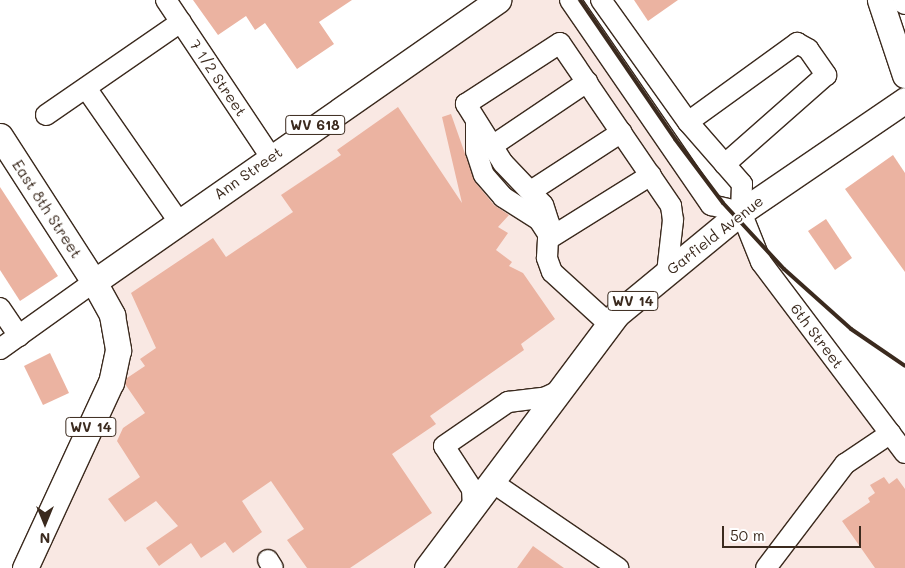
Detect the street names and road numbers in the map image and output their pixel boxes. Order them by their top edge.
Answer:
street label: 7 1/2 Street [186,36,250,120]
road number: WV 618 [285,114,345,136]
street label: Ann Street [210,143,286,203]
street label: East 8th Street [9,157,85,261]
street label: Garfield Avenue [663,192,767,278]
road number: WV 14 [607,290,659,312]
street label: 6th Street [787,300,847,372]
road number: WV 14 [65,416,117,438]

